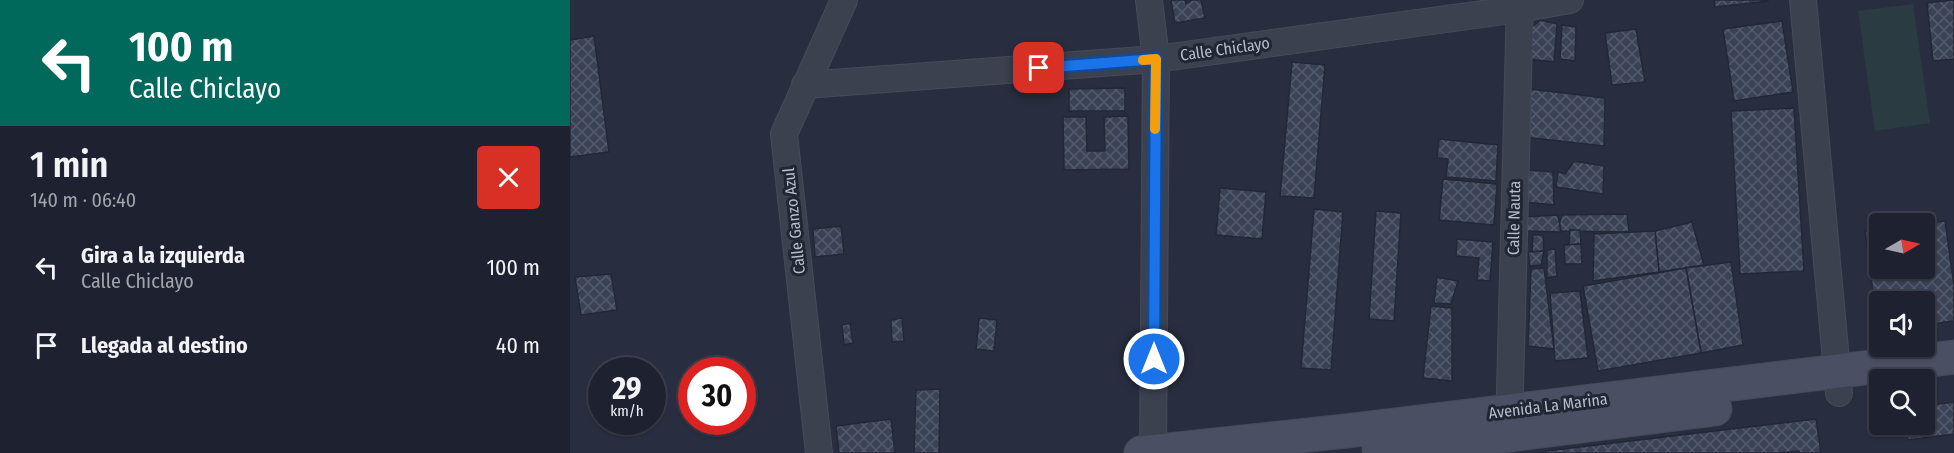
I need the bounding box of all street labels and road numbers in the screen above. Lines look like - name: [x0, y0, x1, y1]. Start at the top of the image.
- street label: Calle Chiclayo: [1179, 33, 1271, 65]
- street label: Calle Ganzo Azul: [779, 167, 809, 275]
- street label: Calle Nauta: [1504, 180, 1524, 255]
- street label: Avenida La Marina: [1487, 389, 1609, 423]

